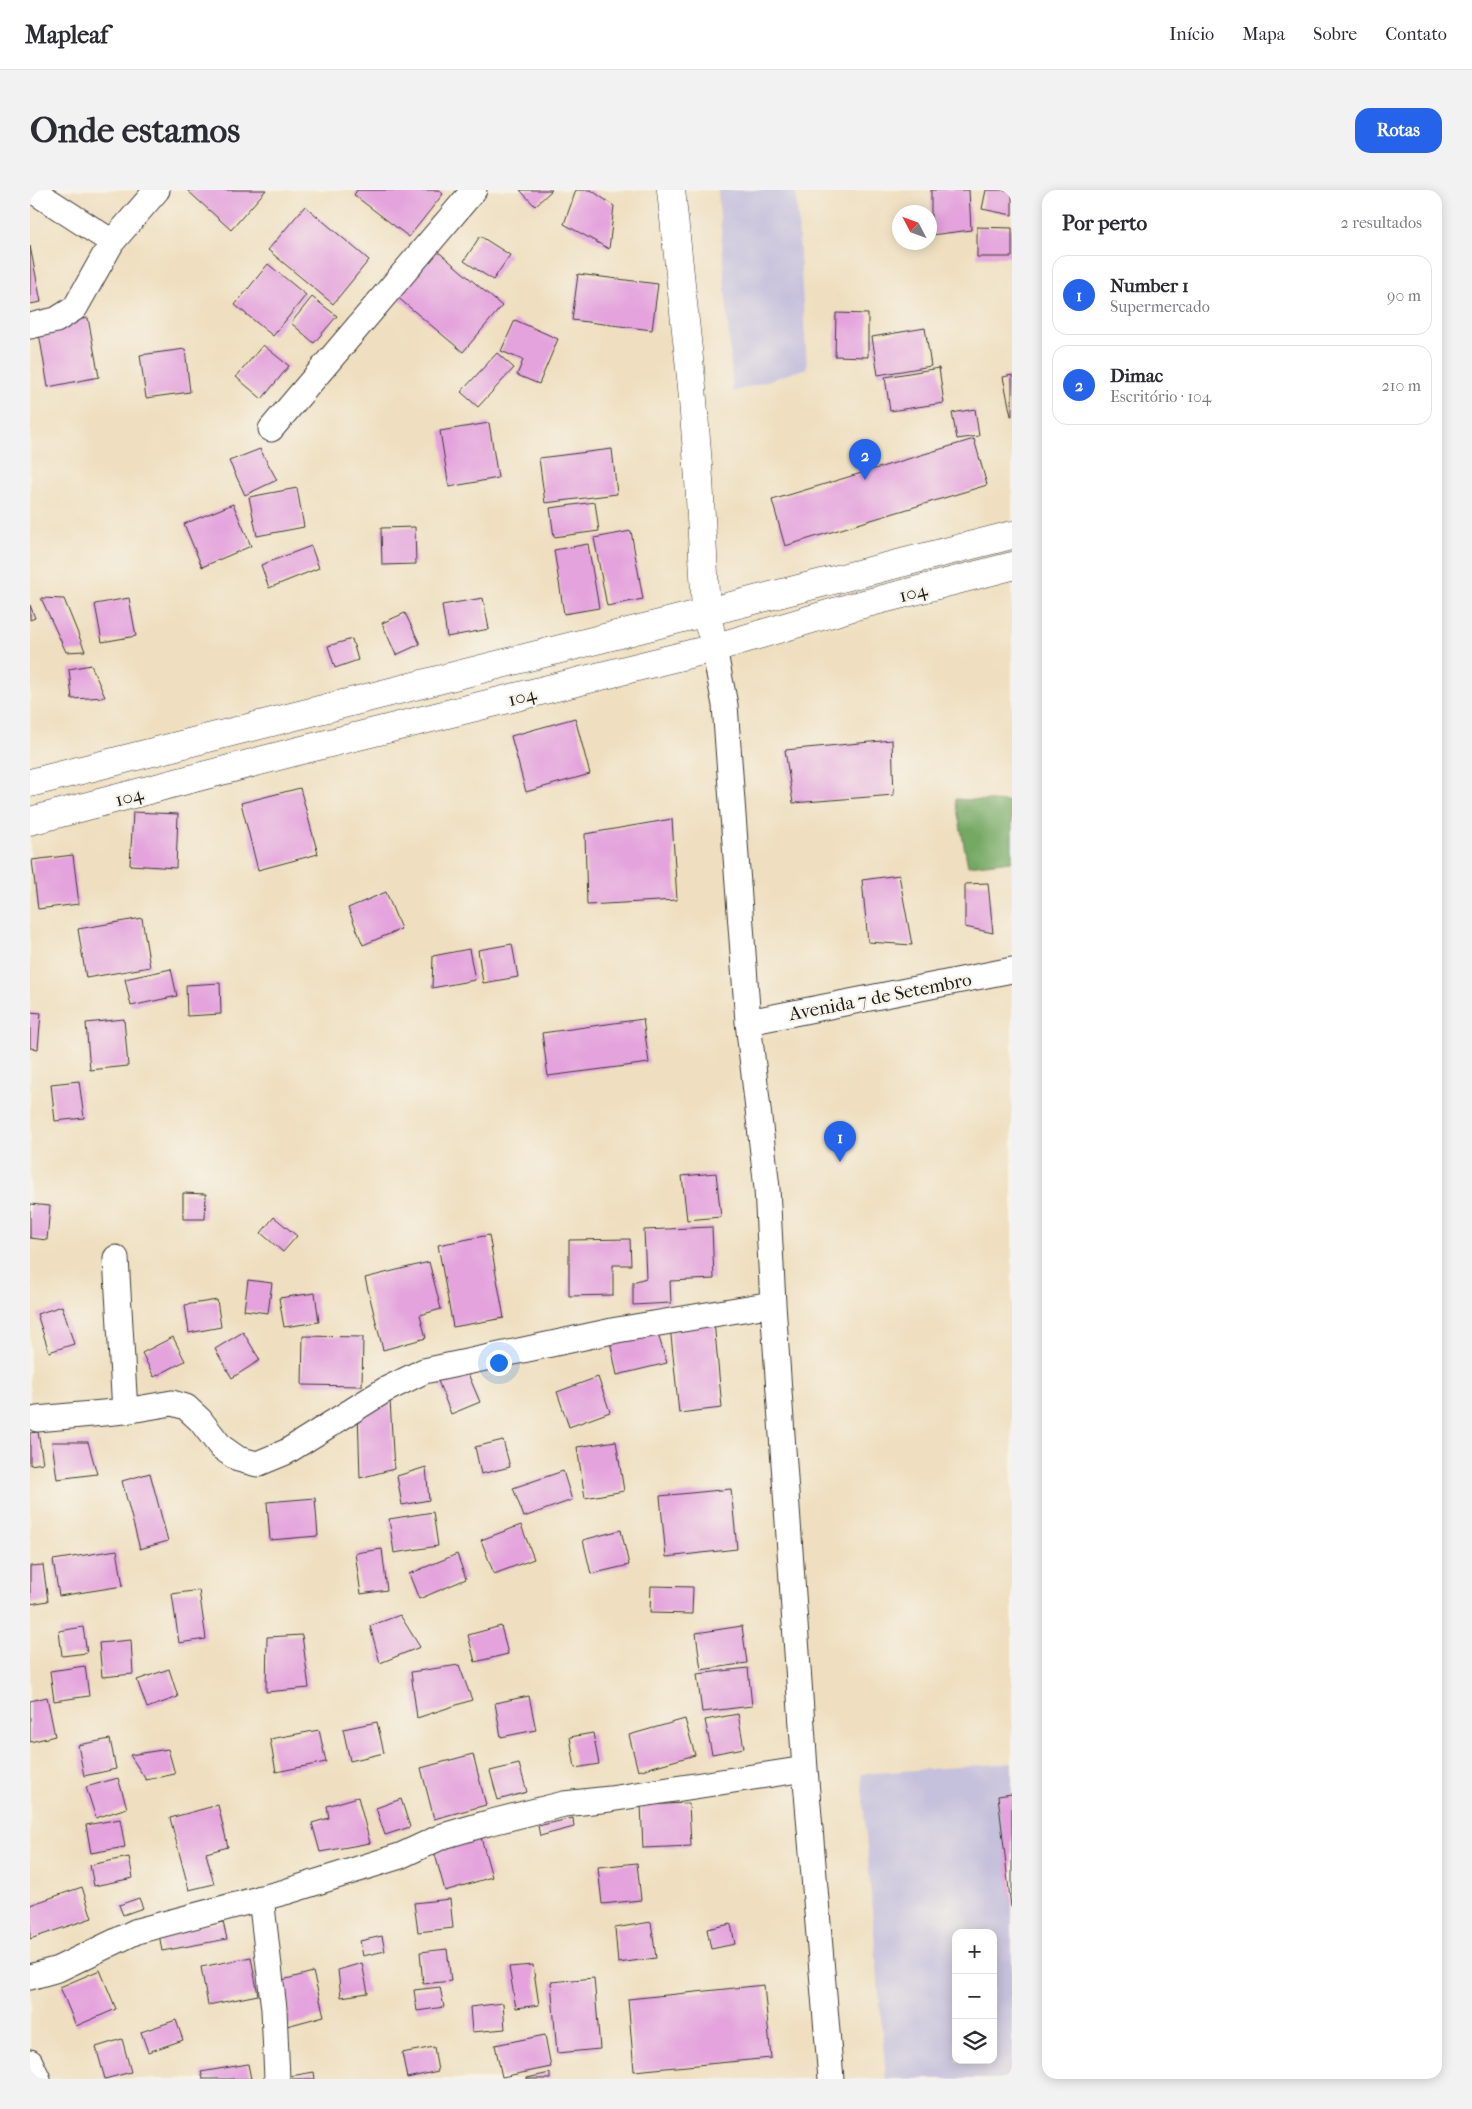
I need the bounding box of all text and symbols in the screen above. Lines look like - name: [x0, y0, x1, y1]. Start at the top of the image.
- text: Mapleaf: [25, 21, 108, 49]
- text: Início: [1169, 24, 1214, 45]
- text: Mapa: [1242, 24, 1285, 45]
- text: Sobre: [1313, 24, 1357, 45]
- text: Contato: [1385, 24, 1447, 45]
- button: Rotas: [1355, 108, 1442, 153]
- text: Onde estamos: [30, 110, 240, 151]
- north arrow: [892, 205, 937, 250]
- text: Por perto: [1062, 211, 1147, 235]
- text: 2 resultados: [1341, 213, 1422, 232]
- text: Number 1: [1110, 275, 1189, 297]
- text: 1: [1076, 286, 1082, 305]
- text: 90 m: [1387, 286, 1421, 305]
- text: Supermercado: [1110, 297, 1210, 316]
- text: Dimac: [1110, 365, 1163, 387]
- text: 2: [1075, 376, 1083, 395]
- text: 210 m: [1382, 376, 1421, 395]
- text: Escritório · 104: [1110, 387, 1211, 406]
- pin: 2: [849, 439, 881, 480]
- street label: 104: [897, 579, 930, 607]
- street label: 104: [506, 683, 539, 711]
- street label: 104: [113, 782, 146, 811]
- street label: Avenida 7 de Setembro: [786, 968, 974, 1026]
- pin: 1: [824, 1121, 856, 1162]
- your location: [486, 1350, 512, 1376]
- map controls: [952, 1929, 997, 2064]
- button: +: [952, 1929, 997, 1974]
- button: −: [952, 1974, 997, 2019]
- button: layers: [952, 2019, 997, 2064]

